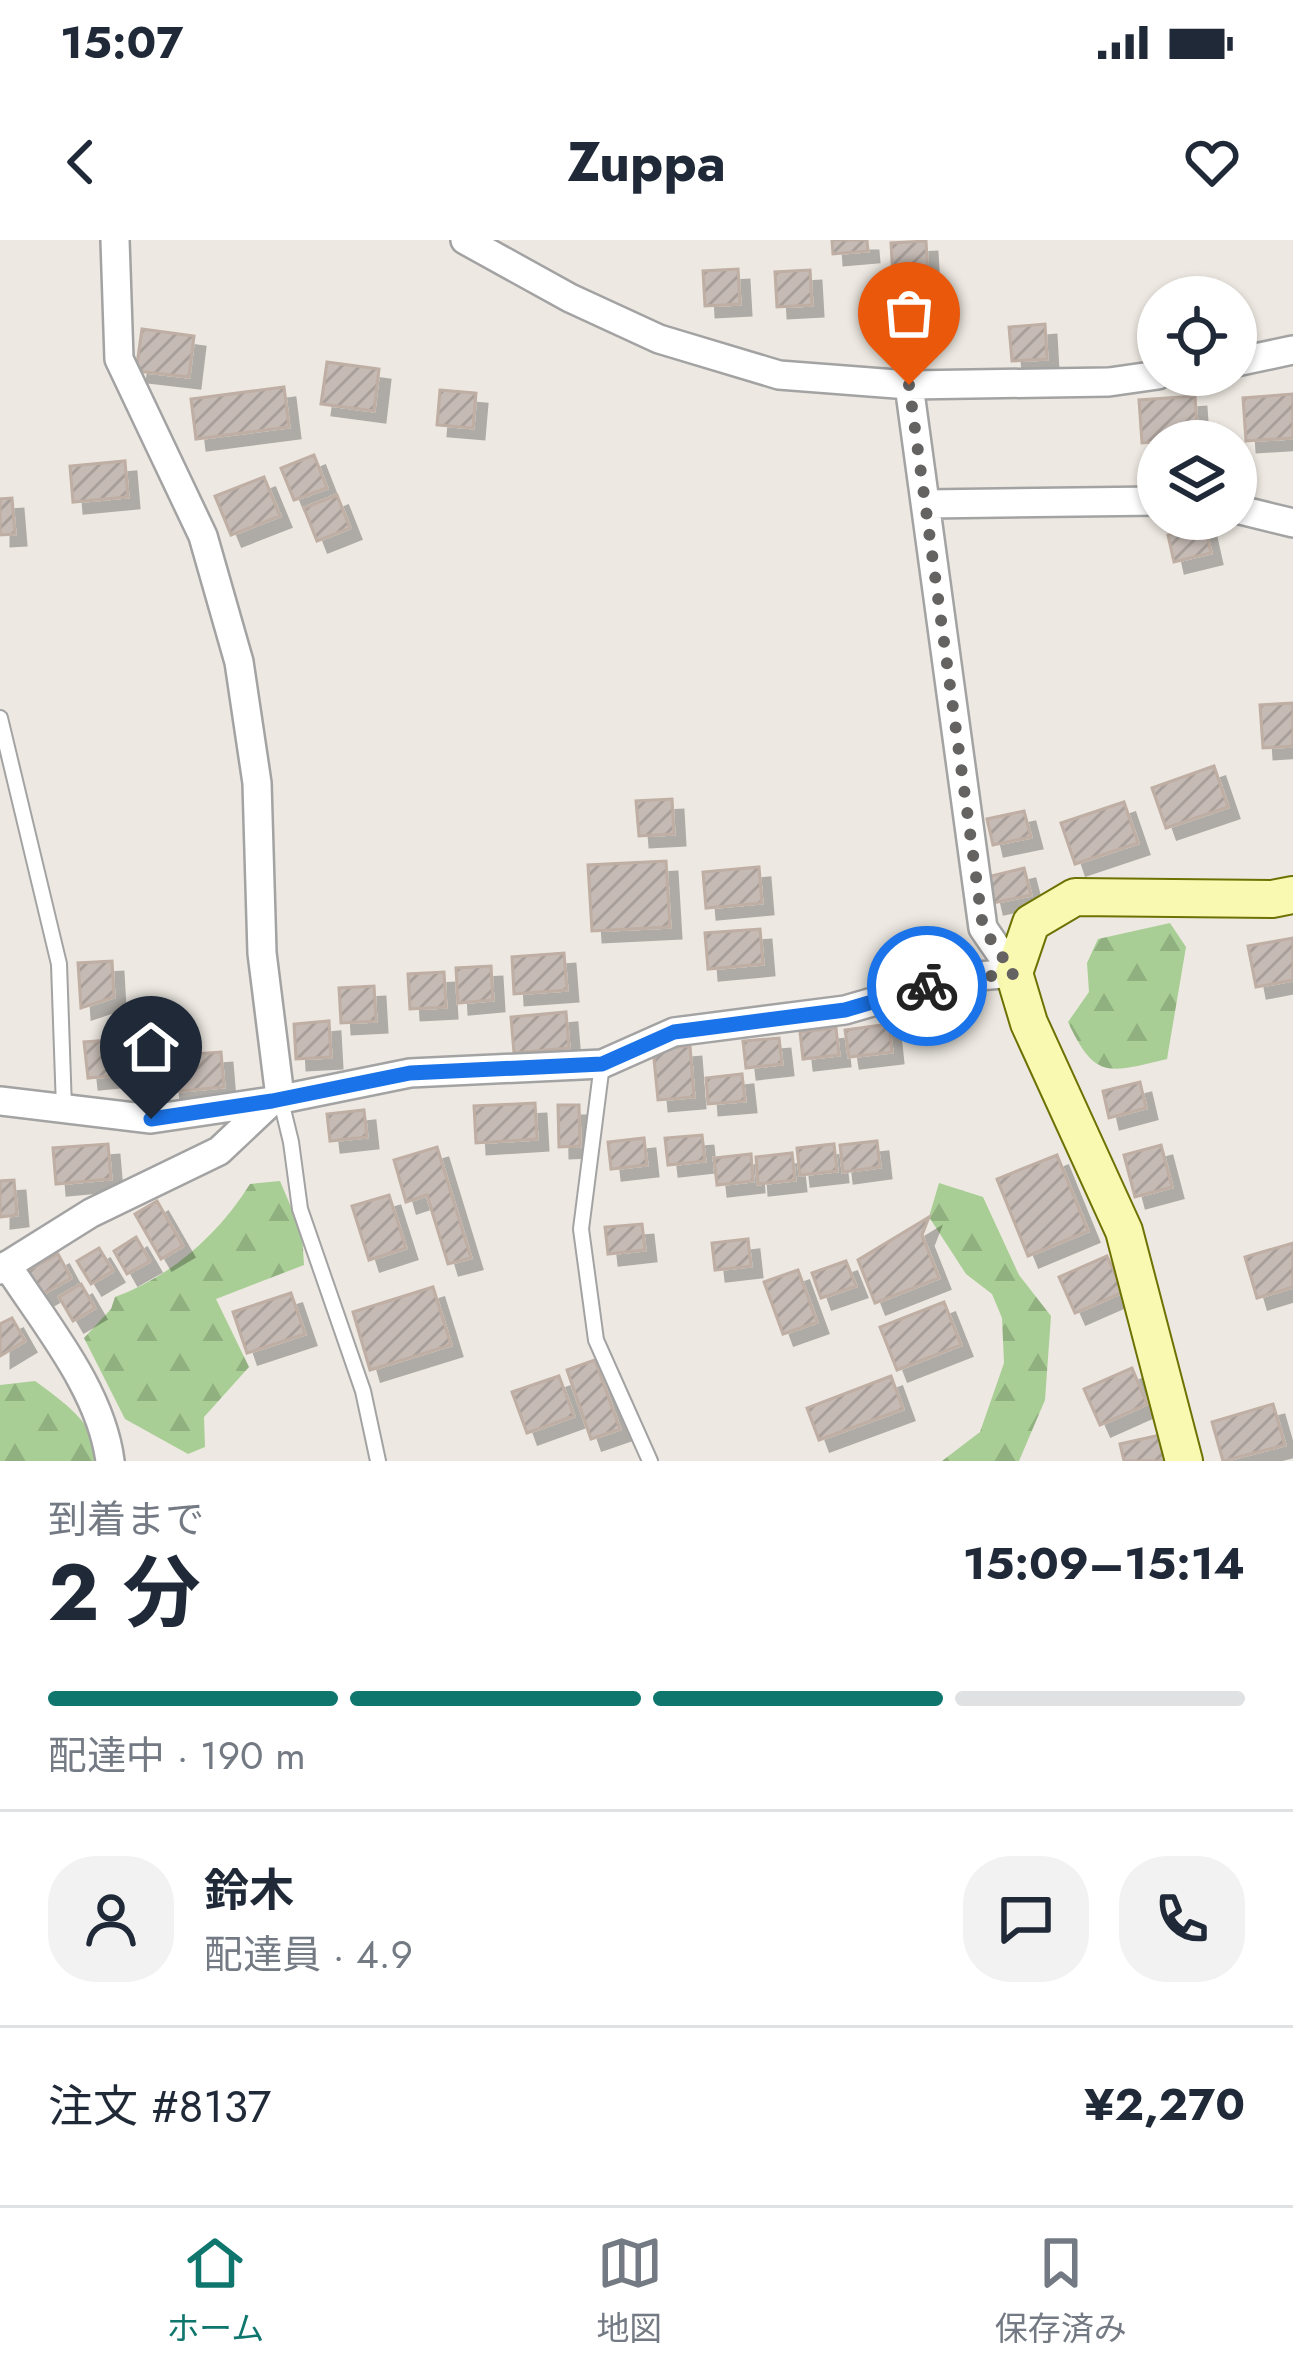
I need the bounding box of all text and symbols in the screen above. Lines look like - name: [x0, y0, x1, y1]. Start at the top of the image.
- text: 15:07: [60, 10, 183, 75]
- text: Zuppa: [567, 123, 726, 201]
- icon: back: [48, 129, 114, 195]
- icon: heart: [1179, 129, 1245, 195]
- pin: [858, 262, 960, 385]
- map controls: [1137, 276, 1257, 540]
- button: locate: [1137, 276, 1257, 396]
- icon: bag: [876, 280, 942, 346]
- button: layers: [1137, 420, 1257, 540]
- courier: [867, 926, 987, 1046]
- icon: bike: [894, 953, 960, 1019]
- pin: [100, 996, 202, 1119]
- icon: home: [118, 1014, 184, 1080]
- text: 到着まで: [48, 1491, 204, 1548]
- text: 15:09–15:14: [963, 1531, 1245, 1596]
- text: 2 分: [48, 1537, 201, 1649]
- text: 配達中 · 190 m: [48, 1727, 306, 1784]
- button: person: [48, 1856, 174, 1982]
- button: chat: [963, 1856, 1089, 1982]
- button: phone: [1119, 1856, 1245, 1982]
- text: 鈴木: [204, 1858, 294, 1923]
- text: 配達員 · 4.9: [204, 1926, 413, 1983]
- text: ¥2,270: [1084, 2072, 1245, 2137]
- text: 注文 #8137: [48, 2074, 271, 2139]
- tab: ホーム: [166, 2230, 264, 2352]
- tab: 地図: [597, 2230, 663, 2352]
- tab: 保存済み: [995, 2230, 1127, 2352]

